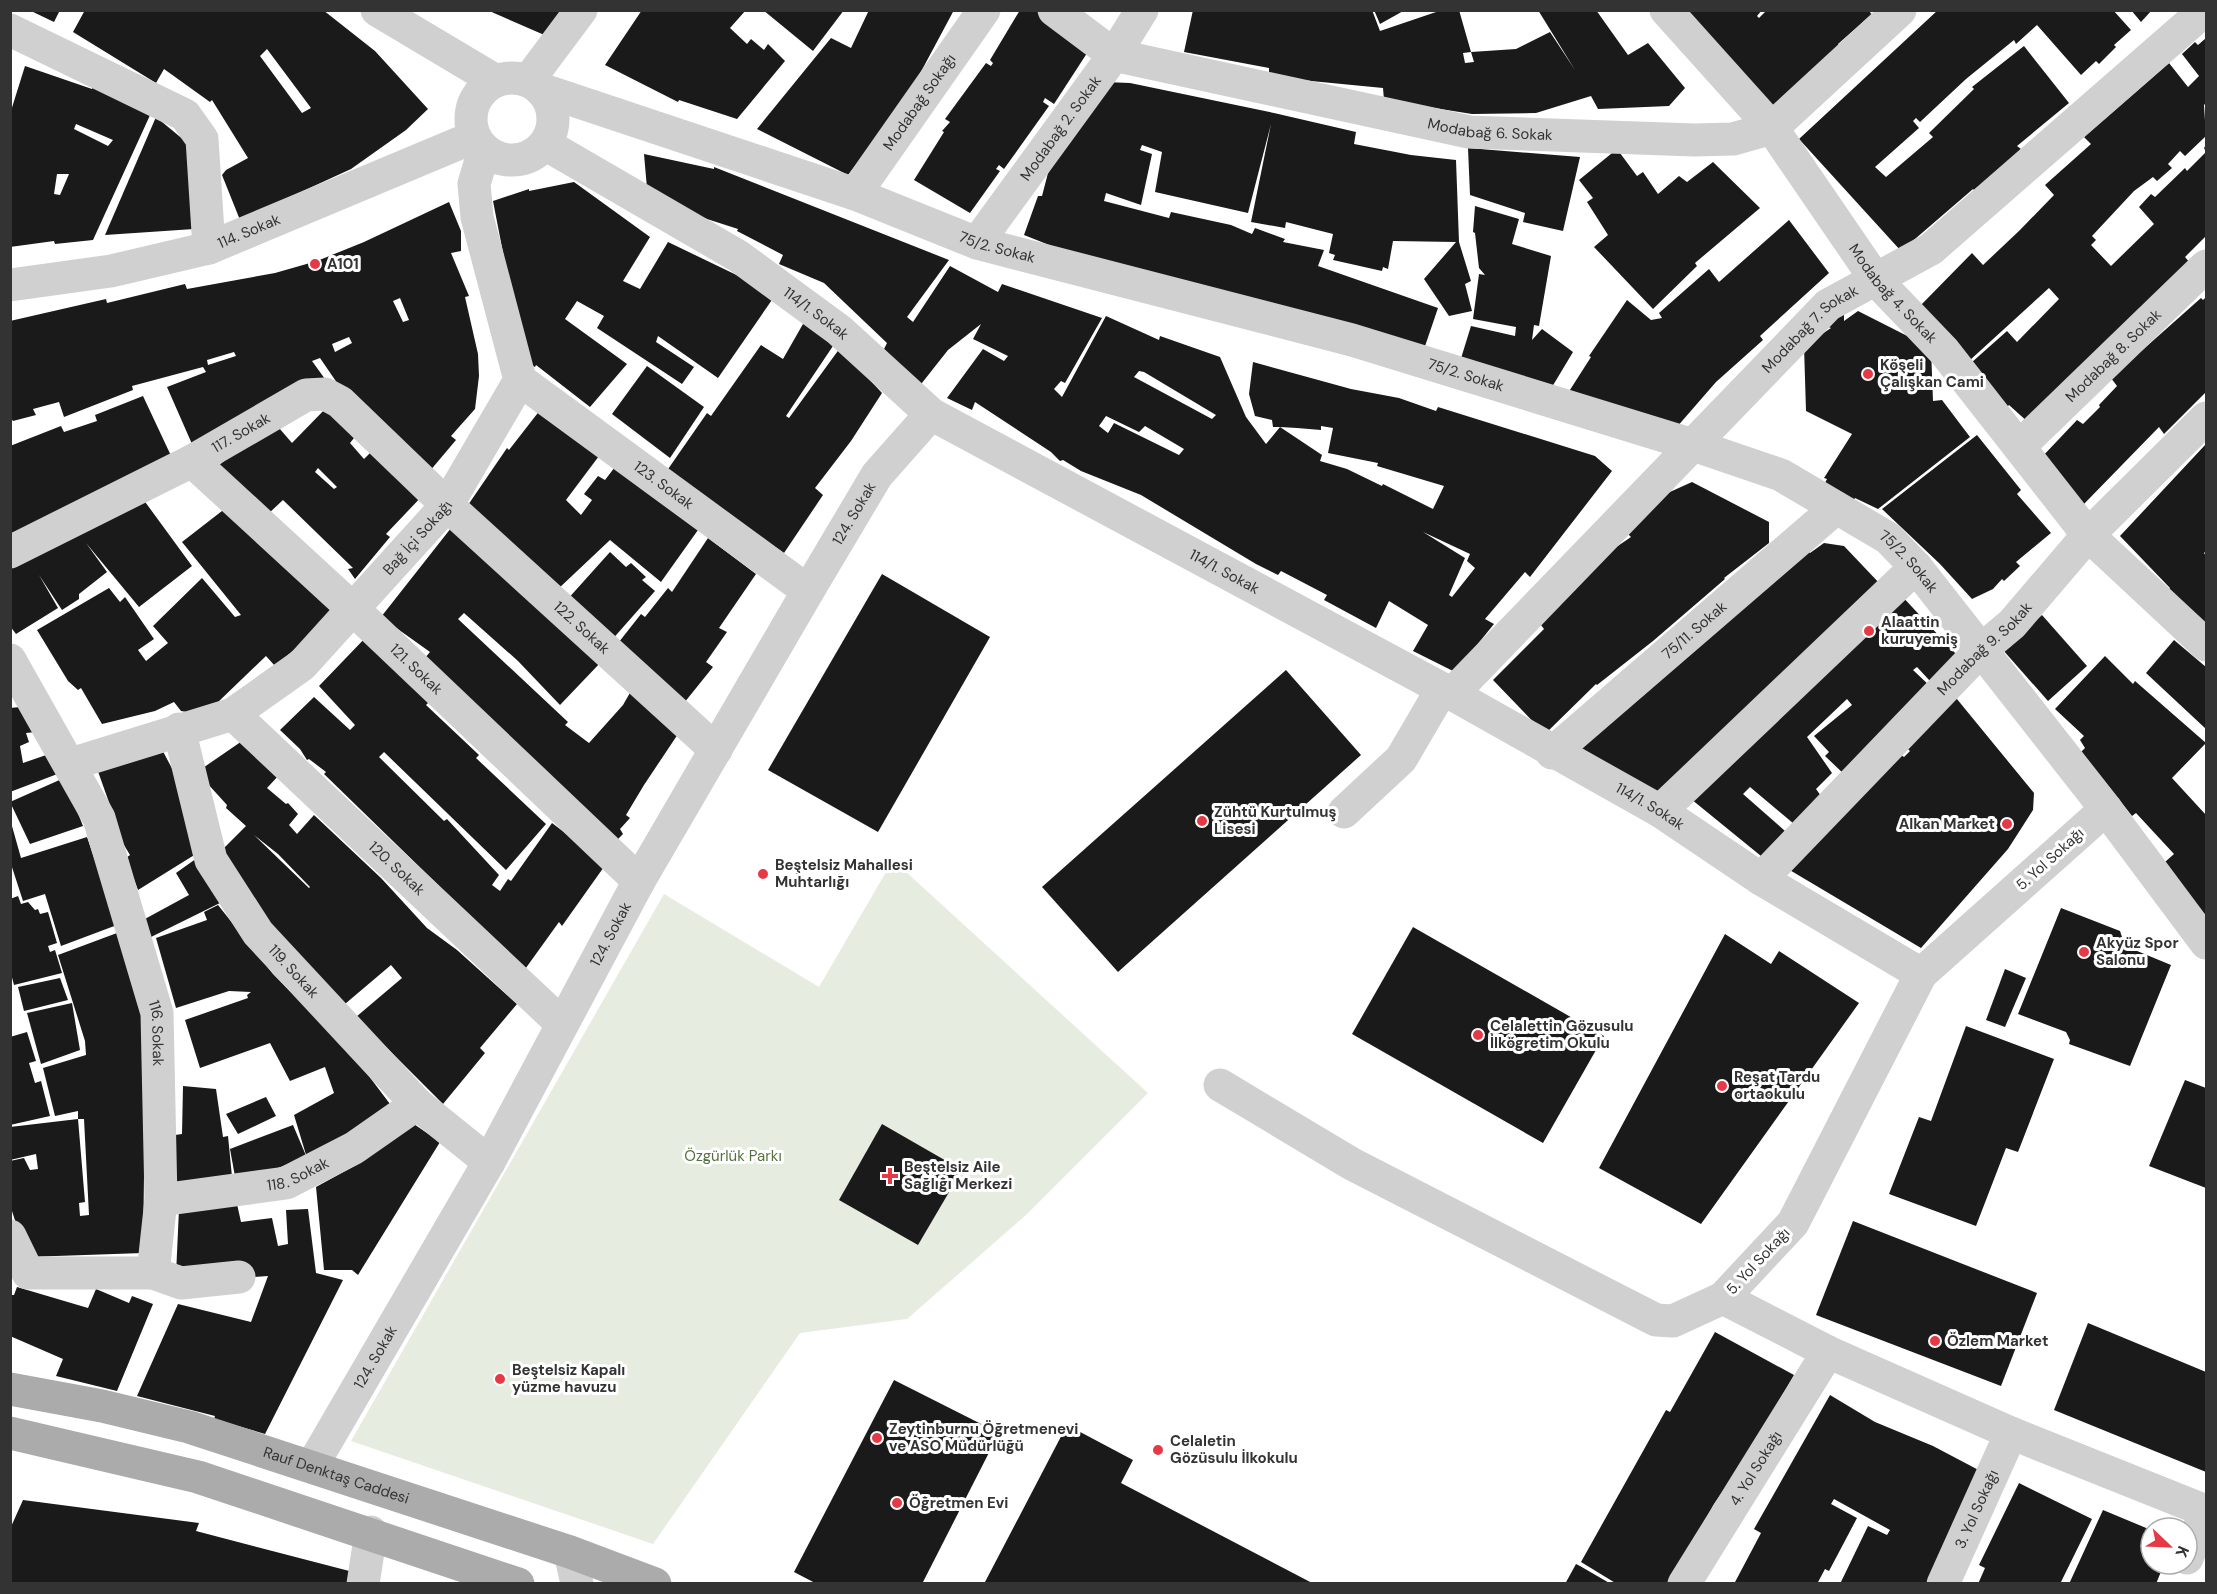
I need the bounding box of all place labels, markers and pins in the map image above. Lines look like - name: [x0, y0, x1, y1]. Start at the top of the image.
- place label: A101: [327, 254, 359, 274]
- marker: A101: [308, 257, 322, 271]
- place label: Köşeli Çalışkan Cami: [1880, 355, 1984, 392]
- marker: Köşeli Çalışkan Cami: [1861, 367, 1875, 381]
- place label: Alaattin kuruyemiş: [1881, 612, 1958, 649]
- marker: Alaattin kuruyemiş: [1862, 624, 1876, 638]
- place label: Zühtü Kurtulmuş Lisesi: [1214, 802, 1337, 839]
- marker: Zühtü Kurtulmuş Lisesi: [1195, 814, 1209, 828]
- place label: Alkan Market: [1899, 814, 1995, 834]
- marker: Alkan Market: [2000, 817, 2014, 831]
- place label: Beştelsiz Mahallesi Muhtarlığı: [775, 855, 913, 892]
- marker: Beştelsiz Mahallesi Muhtarlığı: [756, 867, 770, 881]
- place label: Akyüz Spor Salonu: [2096, 933, 2179, 970]
- marker: Akyüz Spor Salonu: [2077, 945, 2091, 959]
- place label: Celalettin Gözusulu İlkögretim Okulu: [1490, 1016, 1634, 1053]
- marker: Celalettin Gözusulu İlkögretim Okulu: [1471, 1028, 1485, 1042]
- place label: Reşat Tardu ortaokulu: [1734, 1067, 1820, 1104]
- marker: Reşat Tardu ortaokulu: [1715, 1079, 1729, 1093]
- place label: Beştelsiz Aile Sağlığı Merkezi: [904, 1157, 1012, 1194]
- marker: Beştelsiz Aile Sağlığı Merkezi: [881, 1167, 899, 1185]
- place label: Özlem Market: [1947, 1331, 2048, 1351]
- marker: Özlem Market: [1928, 1334, 1942, 1348]
- place label: Beştelsiz Kapalı yüzme havuzu: [512, 1360, 625, 1397]
- marker: Beştelsiz Kapalı yüzme havuzu: [493, 1372, 507, 1386]
- place label: Zeytinburnu Öğretmenevi ve ASO Müdürlüğü: [889, 1419, 1078, 1456]
- marker: Zeytinburnu Öğretmenevi ve ASO Müdürlüğü: [870, 1431, 884, 1445]
- place label: Celaletin Gözüsulu İlkokulu: [1170, 1431, 1298, 1468]
- marker: Celaletin Gözüsulu İlkokulu: [1151, 1443, 1165, 1457]
- place label: Öğretmen Evi: [909, 1493, 1008, 1513]
- marker: Öğretmen Evi: [890, 1496, 904, 1510]

